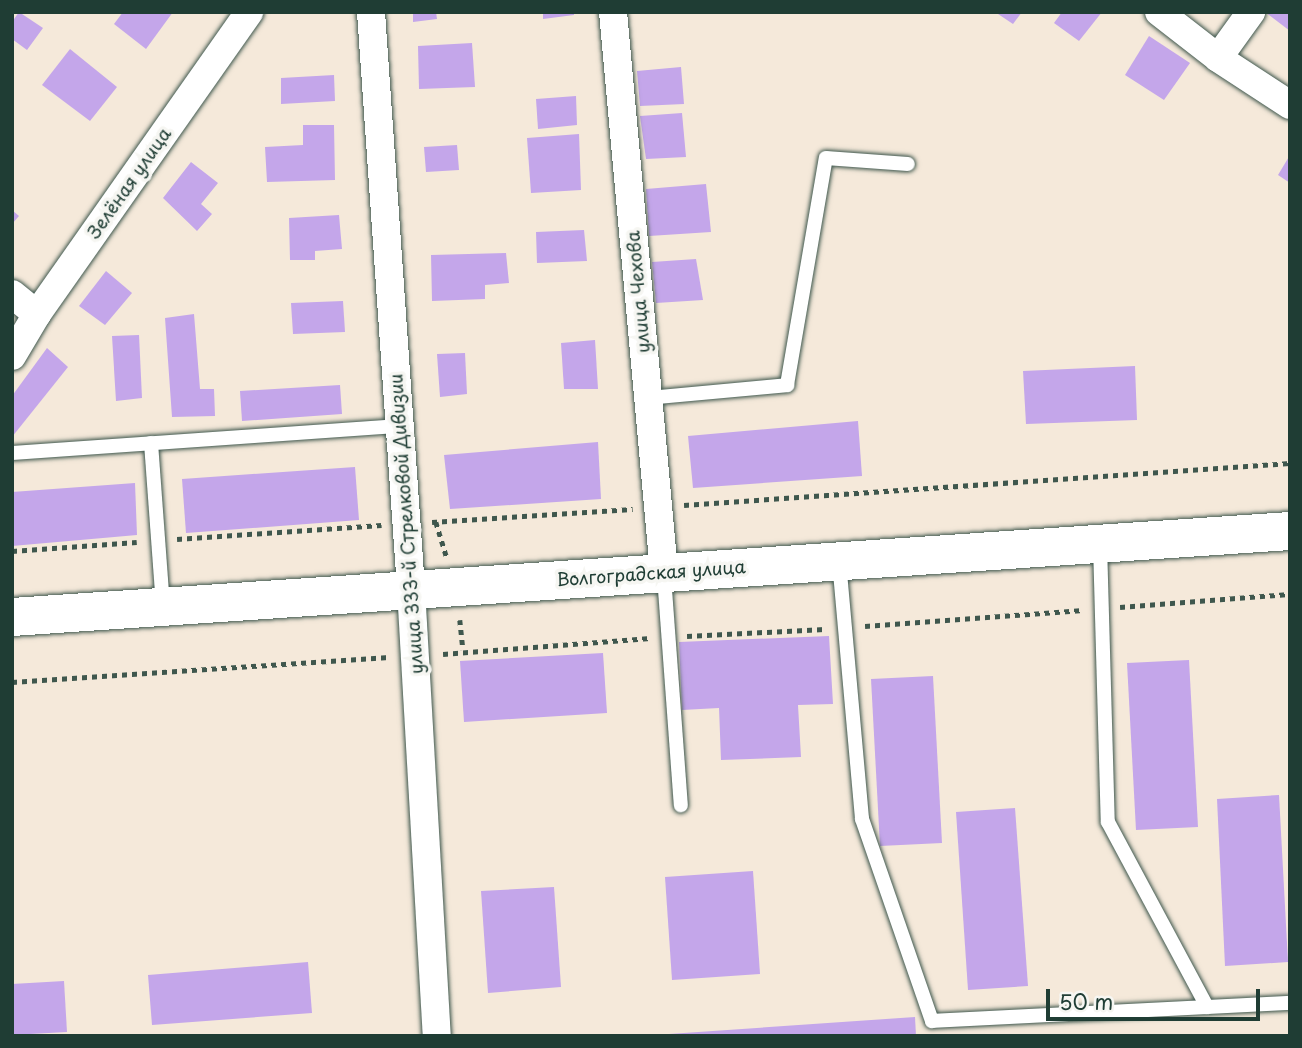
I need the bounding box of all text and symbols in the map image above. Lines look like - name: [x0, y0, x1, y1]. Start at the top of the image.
- street label: Зелёная улица: [82, 123, 176, 243]
- street label: улица Чехова: [622, 230, 654, 354]
- street label: улица 333-й Стрелковой Дивизии: [385, 372, 427, 676]
- street label: Волгоградская улица: [555, 556, 747, 590]
- scale bar: [1050, 974, 1264, 1018]
- text: 50 m: [1059, 985, 1113, 1017]

